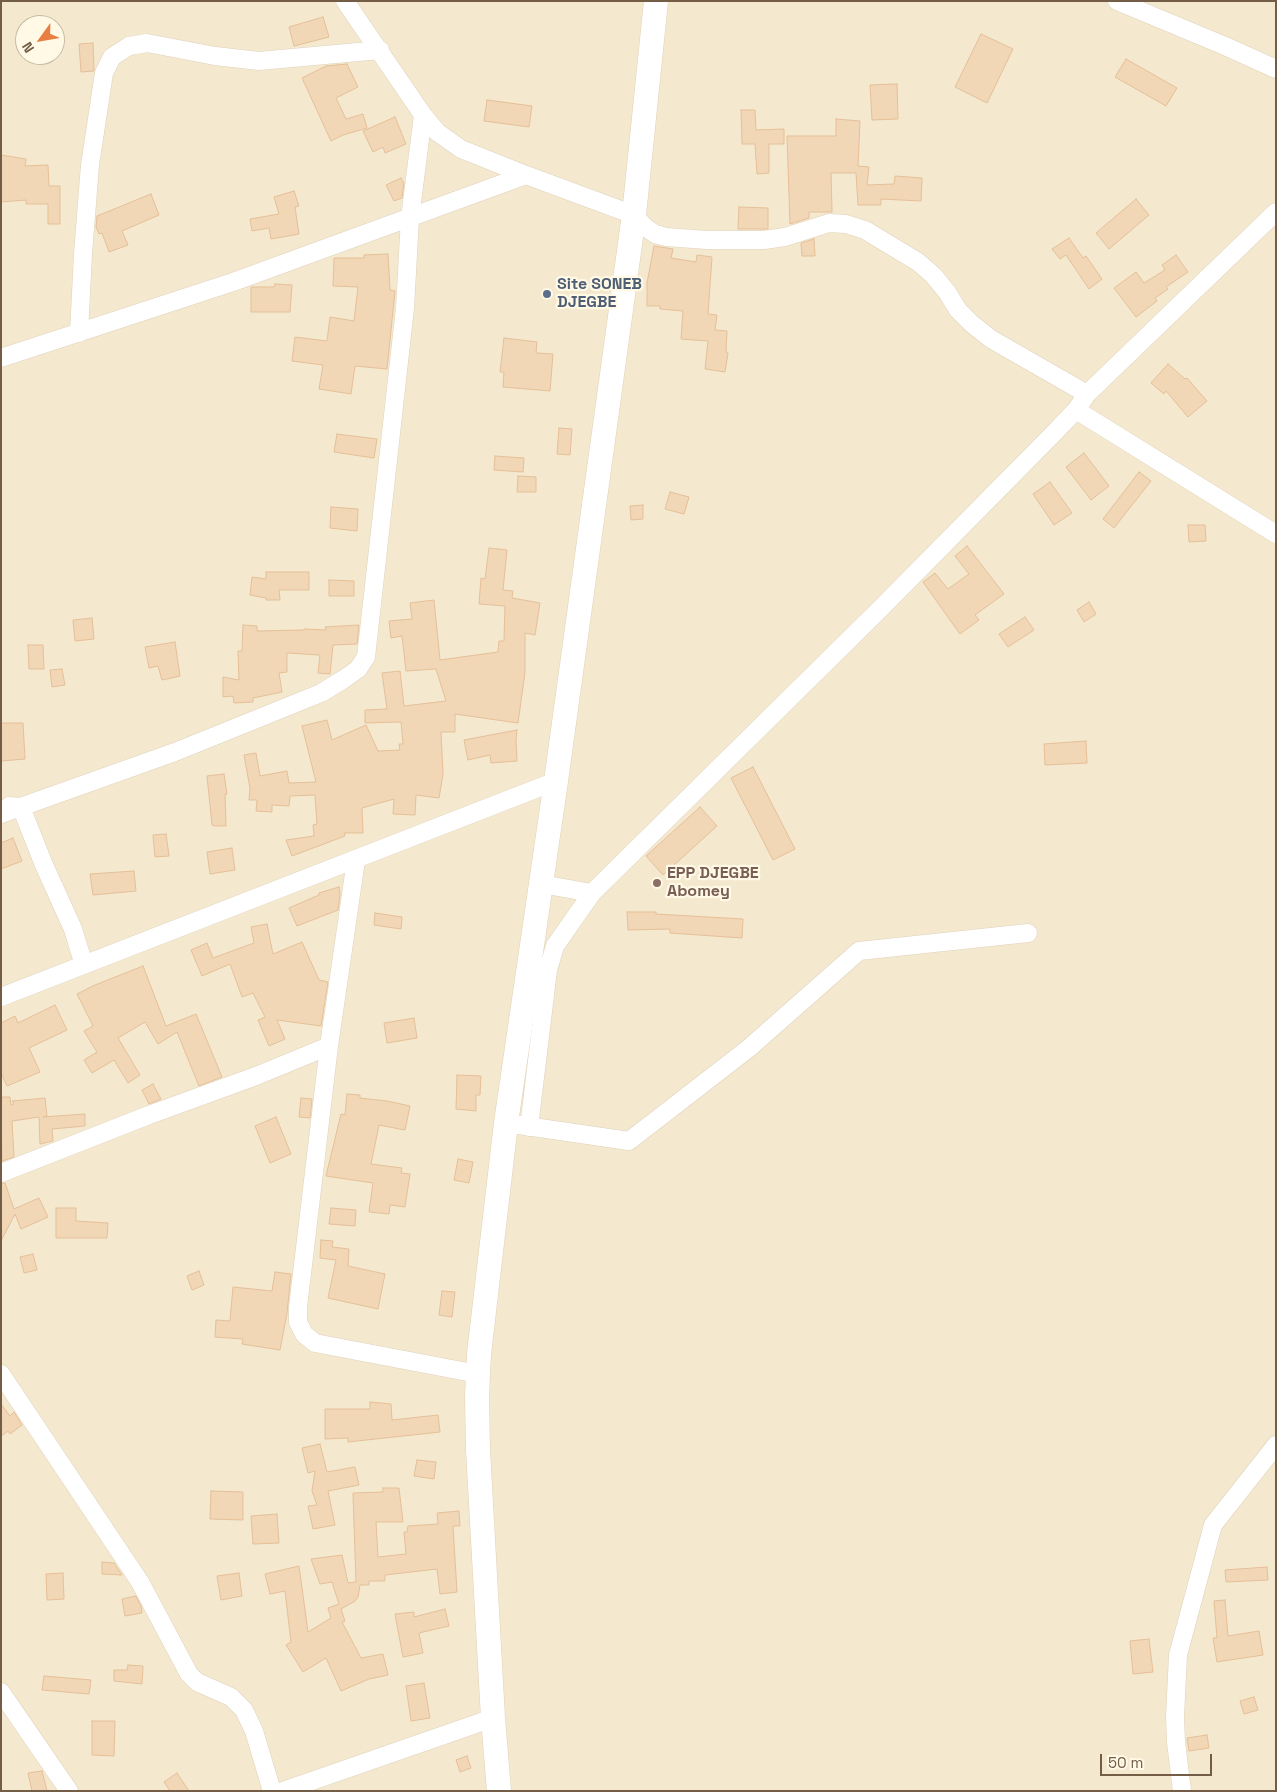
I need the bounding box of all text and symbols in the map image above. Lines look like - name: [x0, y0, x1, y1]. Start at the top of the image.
- north arrow: [15, 15, 65, 65]
- text: N: [18, 39, 38, 56]
- place label: Site SONEB DJEGBE: [557, 275, 642, 313]
- marker: Site SONEB DJEGBE: [541, 288, 553, 300]
- place label: EPP DJEGBE Abomey: [667, 864, 759, 902]
- marker: EPP DJEGBE Abomey: [651, 877, 663, 889]
- scale bar: [1102, 1744, 1214, 1776]
- text: 50 m: [1108, 1753, 1143, 1772]

